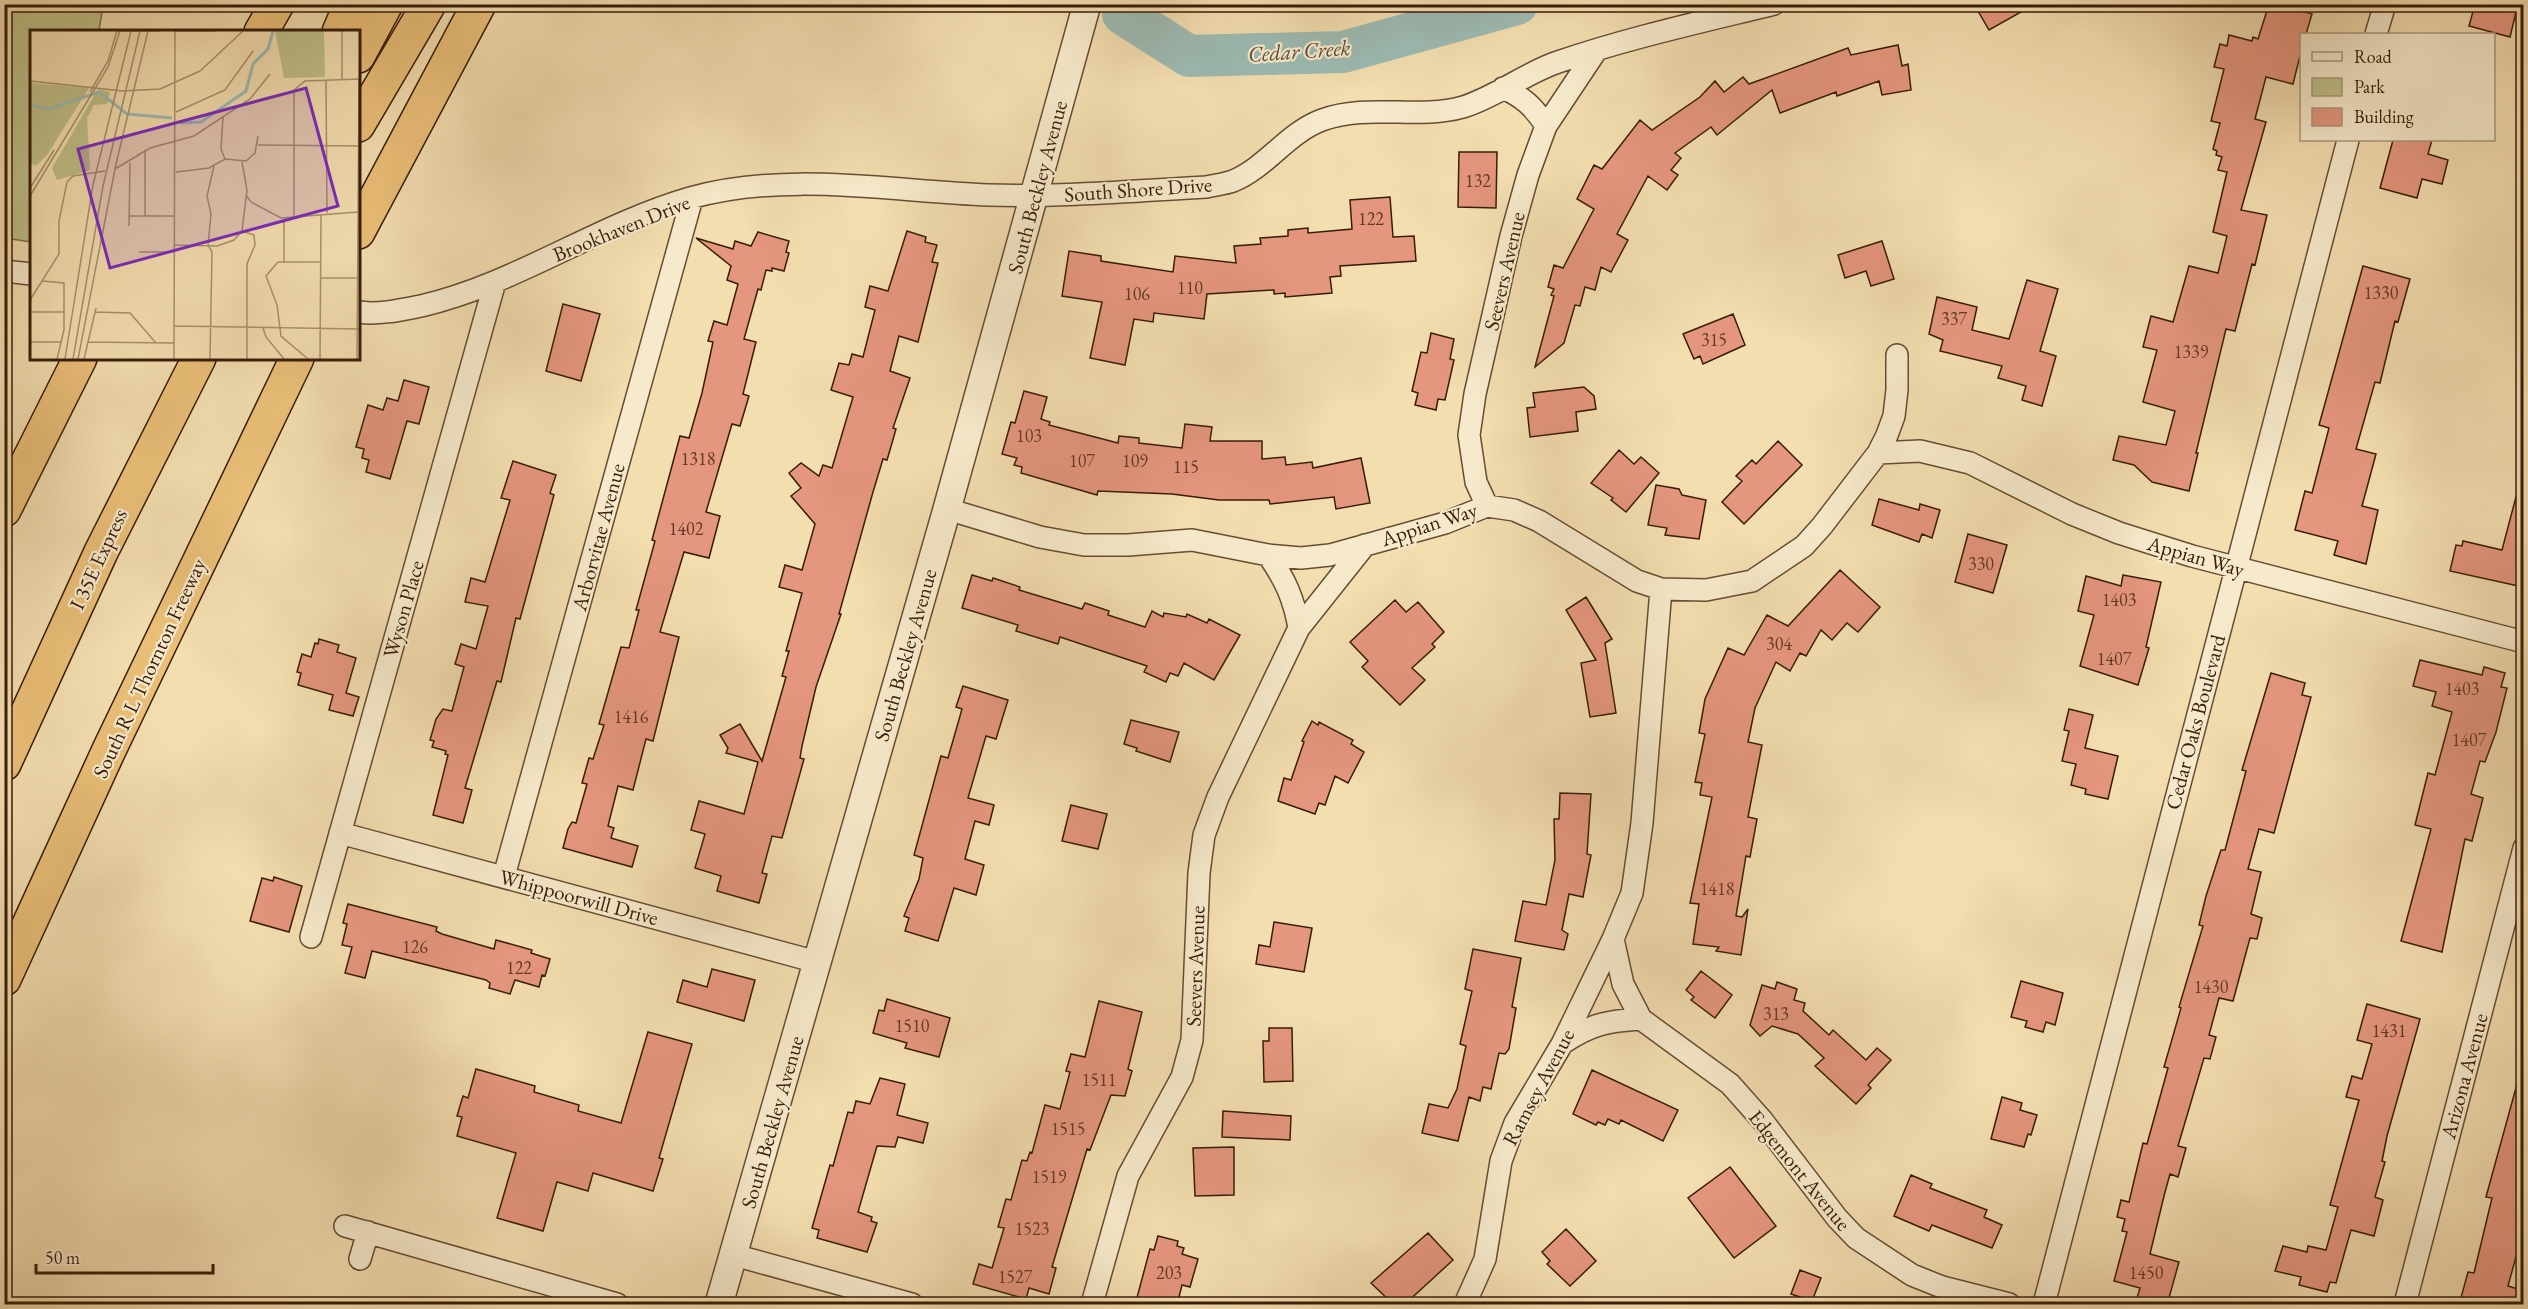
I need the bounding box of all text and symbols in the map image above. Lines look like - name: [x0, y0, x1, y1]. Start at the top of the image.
- inset map: [30, 30, 360, 360]
- water label: Cedar Creek: [1247, 33, 1351, 69]
- legend: [2300, 33, 2495, 141]
- text: Road: [2354, 45, 2393, 68]
- text: Park: [2354, 75, 2385, 98]
- street label: South Beckley Avenue: [1001, 97, 1073, 277]
- text: Building: [2354, 105, 2414, 128]
- house number: 132: [1465, 169, 1491, 192]
- street label: South Shore Drive: [1063, 170, 1213, 208]
- street label: Brookhaven Drive: [549, 188, 693, 268]
- house number: 122: [1358, 207, 1384, 230]
- street label: Seevers Avenue: [1477, 209, 1531, 333]
- house number: 110: [1177, 276, 1203, 299]
- house number: 1330: [2364, 281, 2399, 304]
- house number: 106: [1124, 282, 1150, 305]
- house number: 337: [1941, 307, 1967, 330]
- house number: 315: [1701, 328, 1727, 351]
- house number: 1339: [2174, 340, 2209, 363]
- house number: 103: [1016, 424, 1042, 447]
- house number: 1318: [681, 447, 715, 470]
- house number: 107: [1069, 449, 1095, 472]
- house number: 109: [1122, 449, 1148, 472]
- house number: 115: [1173, 455, 1199, 478]
- street label: Arborvitae Avenue: [565, 460, 631, 615]
- street label: Appian Way: [1376, 496, 1481, 553]
- street label: I 35E Express: [63, 504, 133, 614]
- house number: 1402: [669, 517, 704, 540]
- street label: Appian Way: [2143, 529, 2248, 583]
- house number: 330: [1968, 552, 1994, 575]
- street label: South R L Thornton Freeway: [86, 553, 212, 782]
- street label: Wyson Place: [376, 557, 430, 661]
- street label: South Beckley Avenue: [867, 566, 943, 744]
- house number: 1403: [2102, 588, 2136, 611]
- street label: Cedar Oaks Boulevard: [2159, 631, 2231, 813]
- house number: 304: [1766, 632, 1792, 655]
- house number: 1407: [2097, 647, 2132, 670]
- house number: 1403: [2445, 677, 2479, 700]
- house number: 1416: [614, 705, 649, 728]
- house number: 1407: [2452, 728, 2487, 751]
- street label: Whippoorwill Drive: [497, 863, 661, 931]
- house number: 1418: [1700, 877, 1734, 900]
- street label: Seevers Avenue: [1179, 905, 1211, 1027]
- house number: 126: [402, 935, 428, 958]
- house number: 122: [506, 956, 532, 979]
- house number: 1430: [2194, 975, 2229, 998]
- house number: 313: [1763, 1002, 1789, 1025]
- street label: Arizona Avenue: [2434, 1010, 2494, 1143]
- house number: 1510: [895, 1014, 930, 1037]
- house number: 1431: [2372, 1019, 2406, 1042]
- street label: Ramsey Avenue: [1496, 1024, 1580, 1150]
- street label: South Beckley Avenue: [734, 1033, 810, 1211]
- house number: 1511: [1082, 1068, 1116, 1091]
- street label: Edgemont Avenue: [1743, 1104, 1857, 1236]
- house number: 1515: [1051, 1117, 1085, 1140]
- house number: 1519: [1032, 1165, 1067, 1188]
- house number: 1523: [1015, 1217, 1049, 1240]
- scale bar: [36, 1237, 213, 1275]
- text: 50 m: [45, 1246, 80, 1269]
- house number: 203: [1156, 1261, 1182, 1284]
- house number: 1450: [2129, 1261, 2164, 1284]
- house number: 1527: [998, 1265, 1033, 1288]

